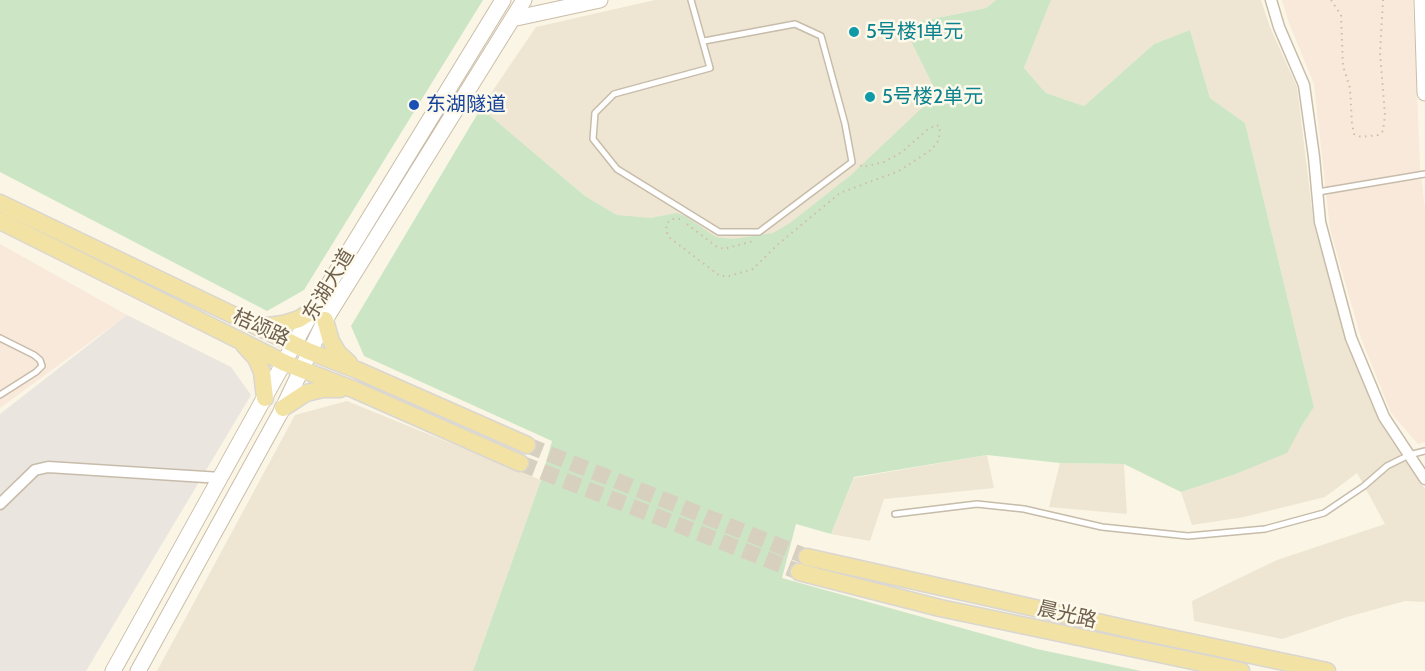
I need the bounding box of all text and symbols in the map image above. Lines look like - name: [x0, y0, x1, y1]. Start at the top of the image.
- place label: 5号楼1单元: [866, 20, 963, 44]
- marker: 5号楼1单元: [847, 25, 861, 39]
- place label: 5号楼2单元: [882, 85, 983, 109]
- marker: 5号楼2单元: [863, 90, 877, 104]
- place label: 东湖隧道: [426, 93, 506, 117]
- marker: 东湖隧道: [407, 98, 421, 112]
- street label: 东湖大道: [298, 245, 360, 325]
- street label: 桔颂路: [229, 304, 293, 352]
- street label: 晨光路: [1035, 597, 1099, 633]

